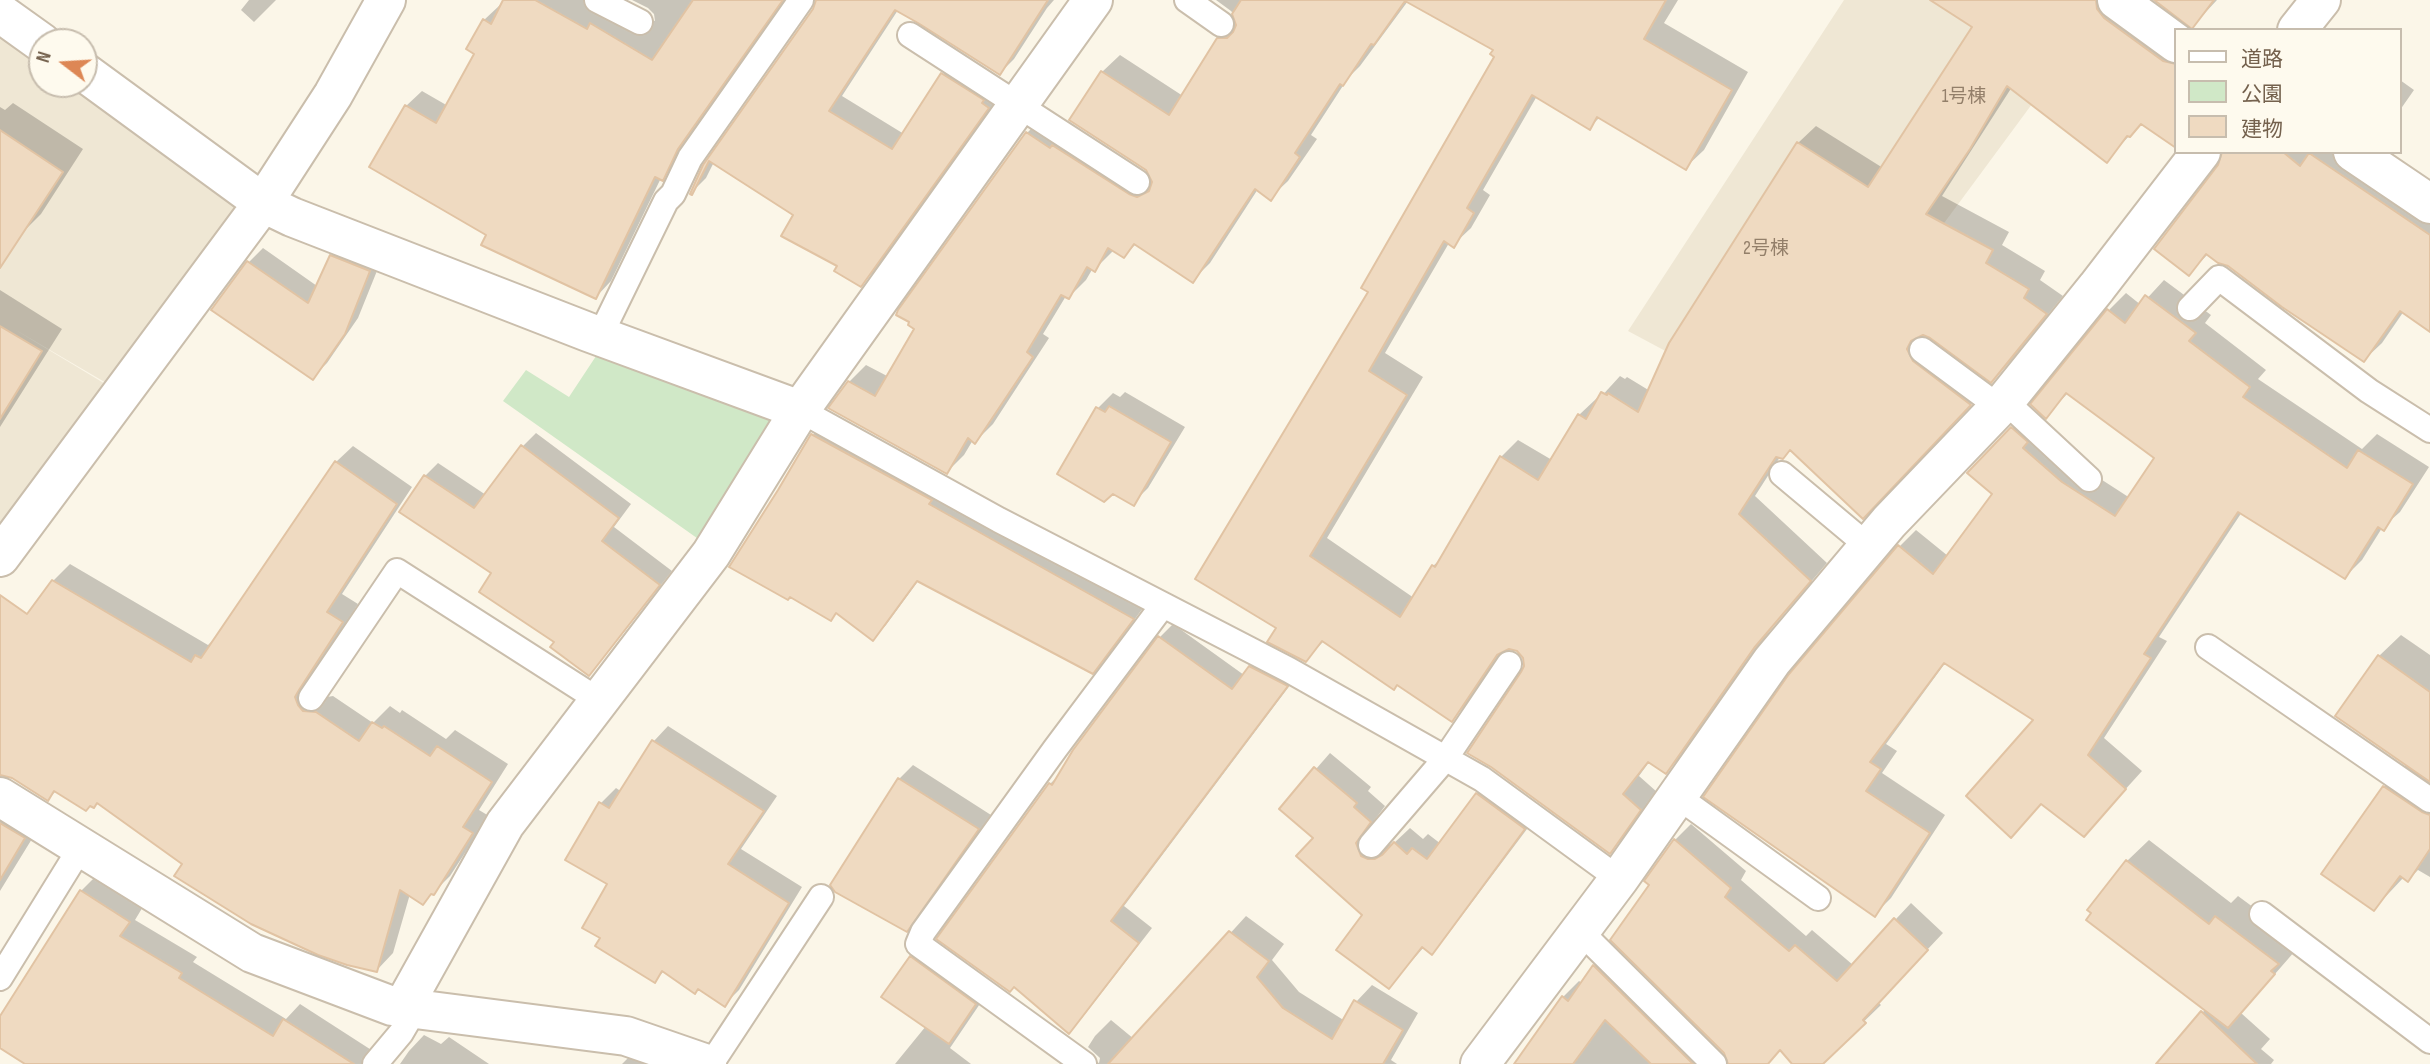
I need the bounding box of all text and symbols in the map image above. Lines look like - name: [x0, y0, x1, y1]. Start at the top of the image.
- north arrow: [28, 28, 98, 98]
- legend: [2174, 28, 2402, 154]
- text: 道路: [2241, 47, 2283, 72]
- text: N: [32, 49, 57, 66]
- text: 公園: [2241, 82, 2283, 107]
- house number: 1号棟: [1942, 86, 1986, 108]
- text: 建物: [2241, 117, 2283, 142]
- house number: 2号棟: [1743, 238, 1789, 260]

